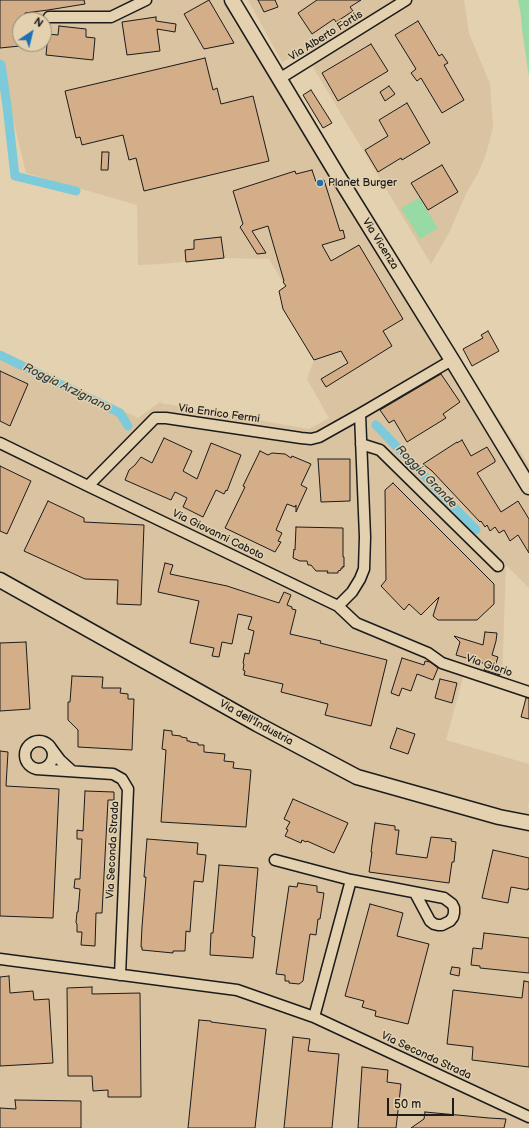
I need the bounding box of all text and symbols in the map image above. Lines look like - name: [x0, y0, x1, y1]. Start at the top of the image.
- street label: Via Alberto Fortis: [287, 8, 365, 64]
- north arrow: [12, 12, 52, 52]
- text: N: [31, 15, 46, 30]
- place label: Planet Burger: [328, 176, 397, 190]
- marker: Planet Burger: [315, 178, 325, 188]
- street label: Via Vicenza: [359, 216, 401, 272]
- water label: Roggia Arzignano: [21, 361, 113, 415]
- street label: Via Enrico Fermi: [177, 402, 261, 426]
- water label: Roggia Grande: [392, 442, 460, 512]
- street label: Via Giovanni Caboto: [170, 507, 266, 563]
- street label: Via Giorio: [464, 652, 514, 680]
- street label: Via dell'Industria: [217, 697, 295, 749]
- street label: Via Seconda Strada: [104, 801, 122, 899]
- street label: Via Seconda Strada: [379, 1029, 473, 1083]
- scale bar: [389, 1090, 456, 1116]
- text: 50 m: [394, 1097, 421, 1112]

